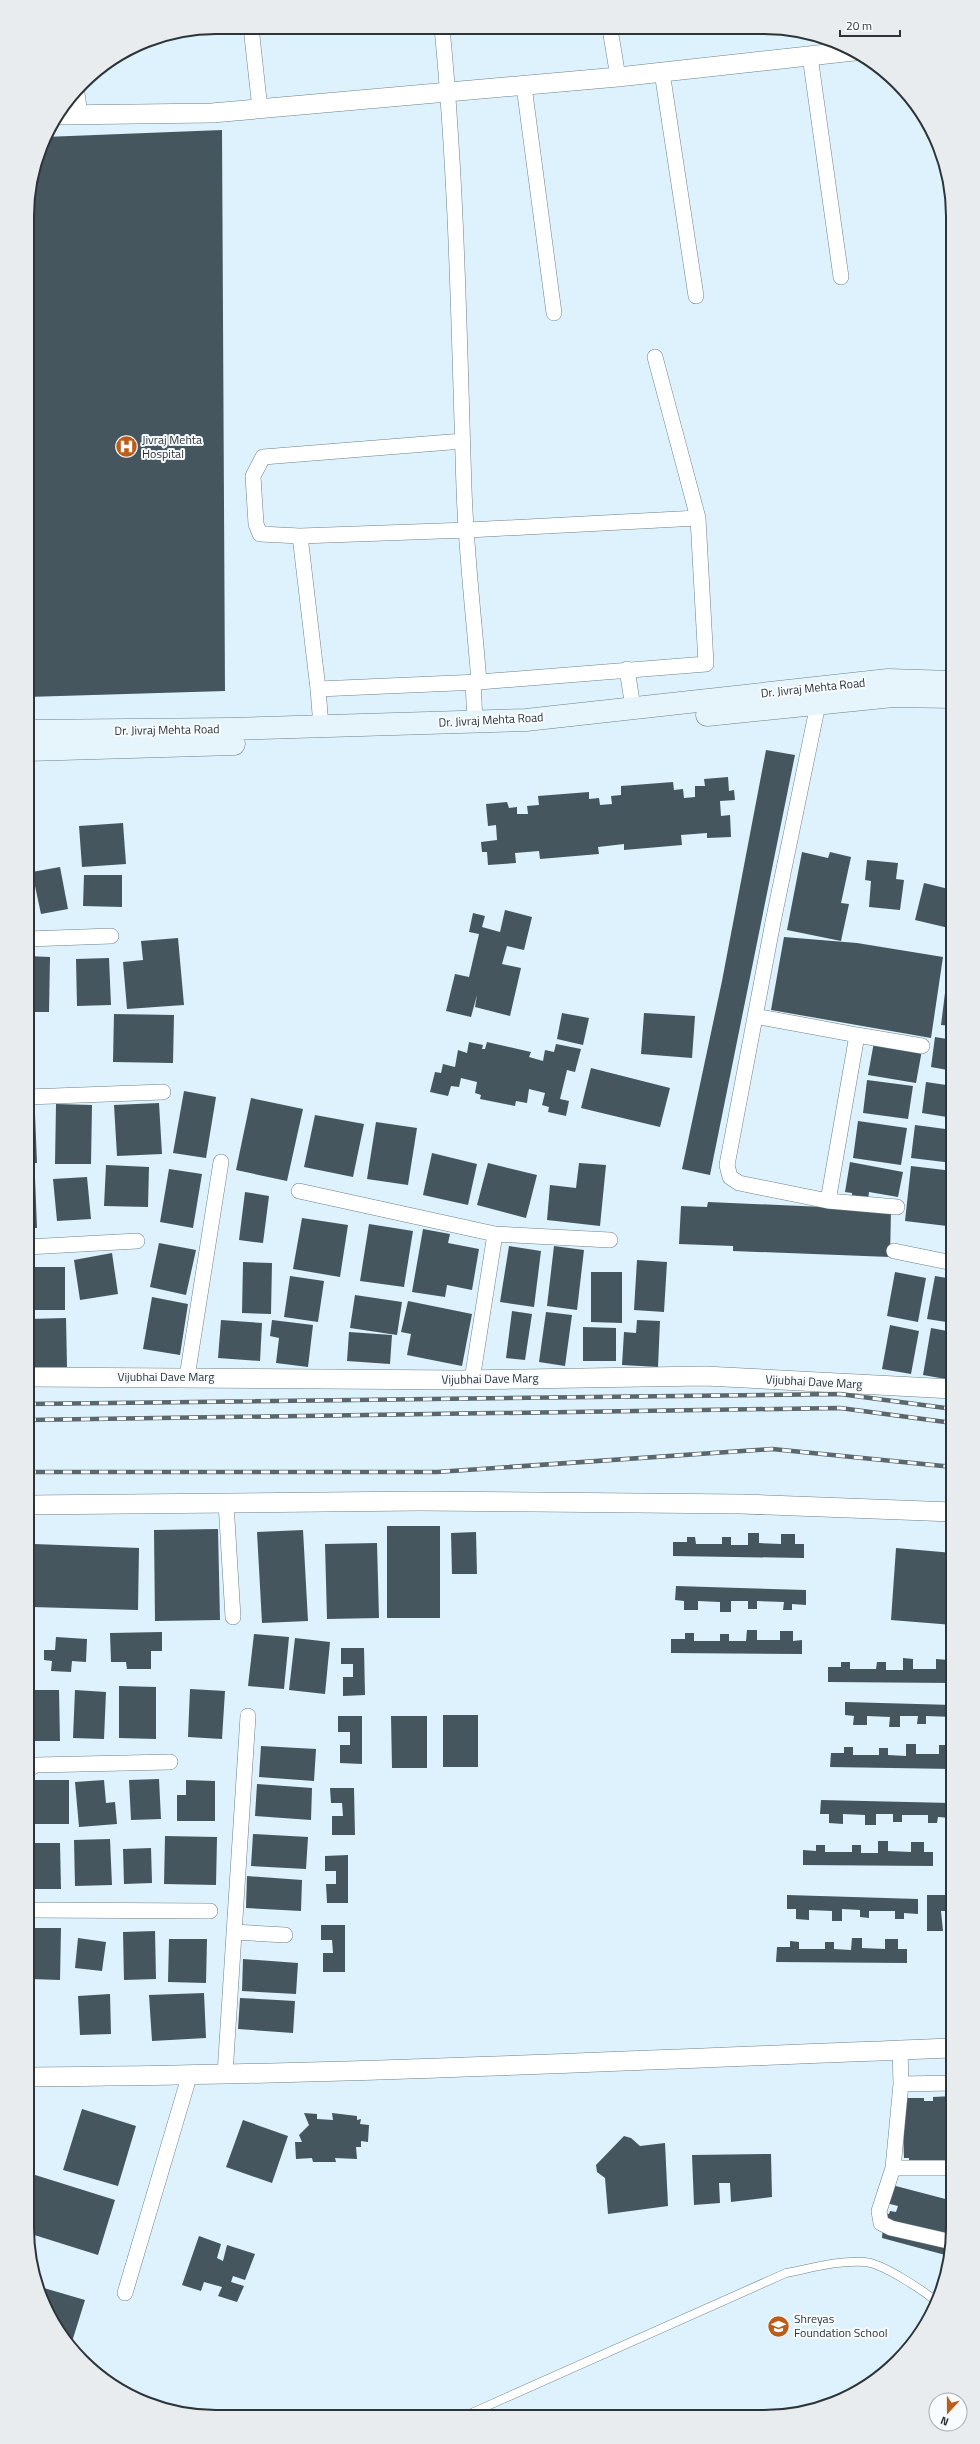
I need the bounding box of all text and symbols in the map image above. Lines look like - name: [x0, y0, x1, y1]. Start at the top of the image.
- scale bar: [840, 12, 900, 38]
- text: 20 m: [846, 16, 872, 35]
- place label: Jivraj Mehta Hospital: [142, 430, 202, 463]
- hospital icon: Jivraj Mehta Hospital: [113, 434, 139, 460]
- street label: Dr. Jivraj Mehta Road: [760, 673, 866, 702]
- street label: Dr. Jivraj Mehta Road: [438, 707, 544, 732]
- street label: Dr. Jivraj Mehta Road: [114, 719, 220, 740]
- street label: Vijubhai Dave Marg: [117, 1367, 215, 1386]
- street label: Vijubhai Dave Marg: [441, 1368, 539, 1389]
- street label: Vijubhai Dave Marg: [765, 1369, 863, 1394]
- place label: Shreyas Foundation School: [794, 2309, 888, 2342]
- school or university icon: Shreyas Foundation School: [766, 2313, 792, 2339]
- north arrow: [928, 2392, 968, 2432]
- text: N: [938, 2413, 951, 2430]

